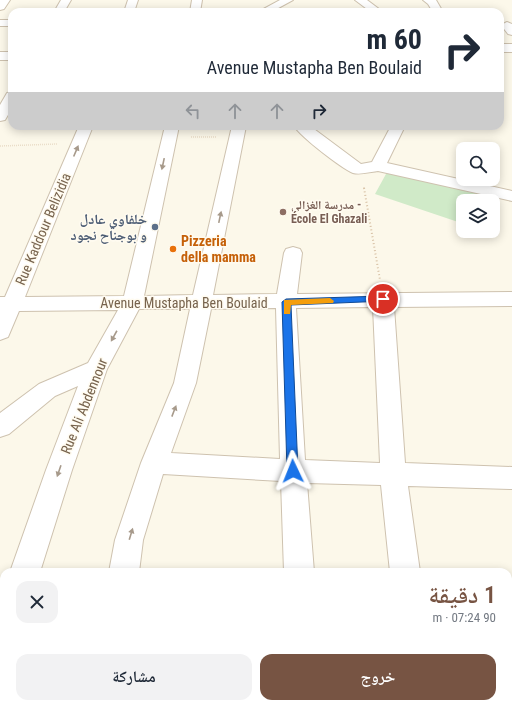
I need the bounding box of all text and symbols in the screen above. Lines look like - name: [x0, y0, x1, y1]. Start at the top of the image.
- text: 60 m: [366, 23, 422, 56]
- icon: right: [436, 24, 488, 76]
- text: Avenue Mustapha Ben Boulaid: [207, 57, 422, 78]
- icon: left: [182, 100, 204, 122]
- icon: ahead: [224, 100, 246, 122]
- icon: ahead: [266, 100, 288, 122]
- icon: right: [308, 100, 330, 122]
- map controls: [456, 142, 500, 238]
- button: search: [456, 142, 500, 186]
- one-way arrow: [73, 145, 79, 157]
- one-way arrow: [160, 158, 166, 170]
- street label: Rue Kaddour Belizidia: [12, 170, 74, 288]
- button: layers: [456, 194, 500, 238]
- place label: مدرسة الغزالي - École El Ghazali: [291, 198, 367, 226]
- marker: مدرسة الغزالي - École El Ghazali: [278, 207, 288, 217]
- place label: خلفاوي عادل و بوجناح نجود: [71, 211, 147, 244]
- one-way arrow: [217, 211, 223, 223]
- marker: خلفاوي عادل و بوجناح نجود: [150, 222, 160, 232]
- place label: Pizzeria della mamma: [181, 233, 256, 265]
- marker: Pizzeria della mamma: [168, 244, 178, 254]
- pin: [366, 282, 400, 316]
- icon: arrive: [372, 288, 394, 310]
- street label: Avenue Mustapha Ben Boulaid: [100, 295, 268, 311]
- one-way arrow: [111, 330, 118, 342]
- street label: Rue Ali Abdennour: [58, 356, 110, 456]
- one-way arrow: [171, 405, 177, 417]
- position arrow: [272, 450, 314, 492]
- one-way arrow: [55, 465, 61, 477]
- one-way arrow: [128, 527, 134, 539]
- button: close: [16, 581, 58, 623]
- text: 1 دقيقة: [429, 581, 496, 609]
- text: 90 m · 07:24: [433, 610, 496, 625]
- button: مشاركة: [16, 654, 252, 700]
- button: خروج: [260, 654, 496, 700]

